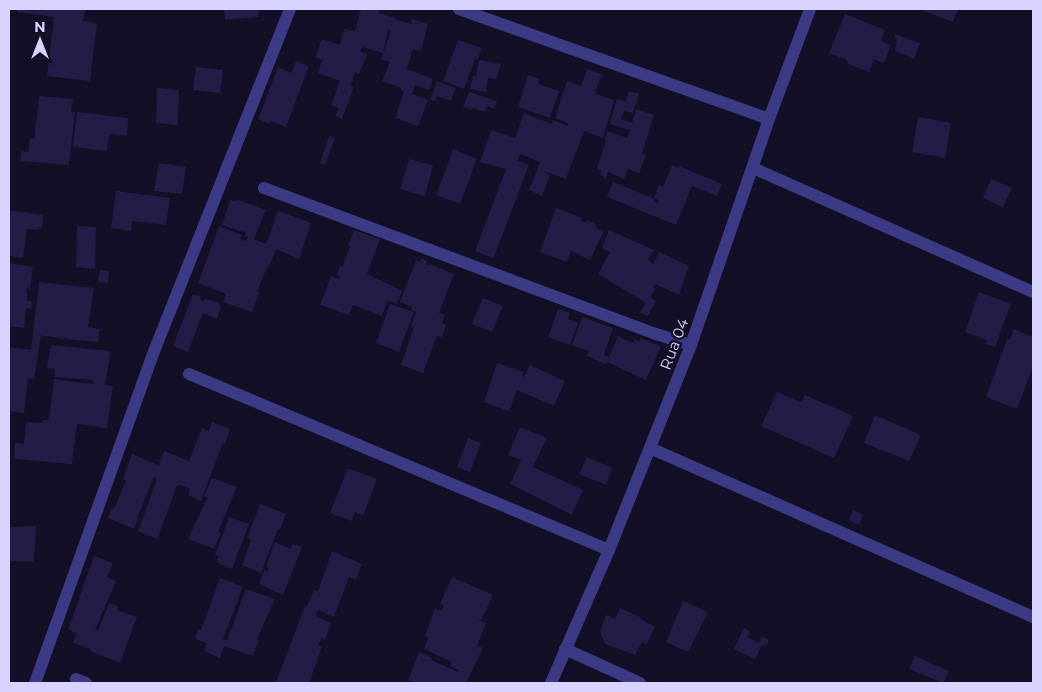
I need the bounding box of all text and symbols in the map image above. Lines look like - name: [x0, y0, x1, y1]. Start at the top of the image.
- north arrow: [15, 15, 65, 65]
- text: N: [34, 18, 46, 36]
- street label: Rua 04: [656, 316, 692, 372]

